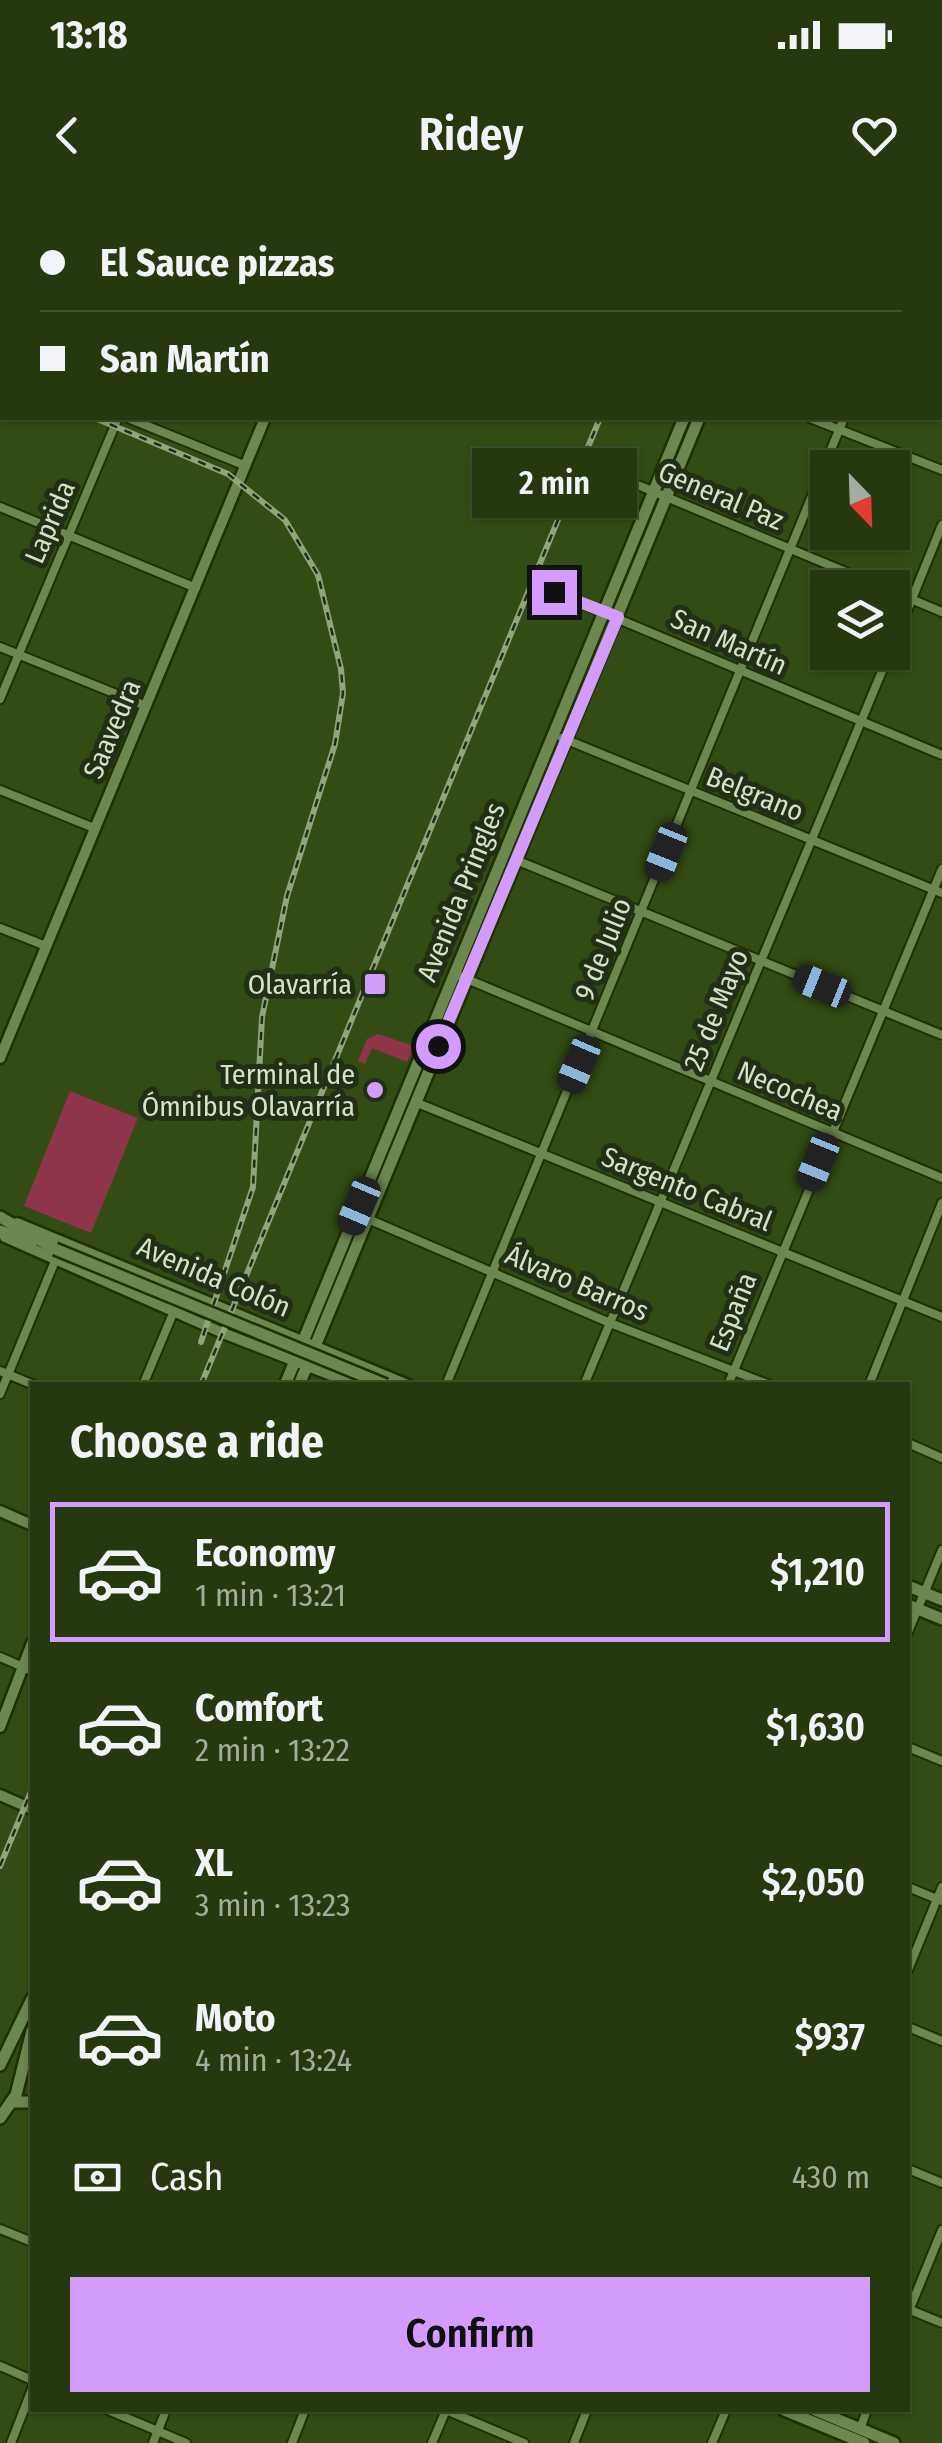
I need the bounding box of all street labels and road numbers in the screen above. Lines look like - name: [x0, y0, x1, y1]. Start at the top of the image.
- street label: General Paz: [653, 455, 789, 537]
- street label: Laprida: [18, 476, 82, 568]
- street label: San Martín: [666, 602, 792, 682]
- street label: Saavedra: [76, 674, 148, 784]
- street label: Belgrano: [702, 760, 808, 828]
- street label: Avenida Pringles: [410, 798, 512, 986]
- street label: 9 de Julio: [568, 893, 638, 1005]
- street label: 25 de Mayo: [677, 945, 755, 1075]
- street label: Necochea: [732, 1054, 848, 1128]
- street label: Sargento Cabral: [597, 1140, 777, 1238]
- street label: Avenida Colón: [132, 1230, 296, 1324]
- street label: Álvaro Barros: [500, 1238, 654, 1328]
- street label: España: [702, 1268, 764, 1356]

